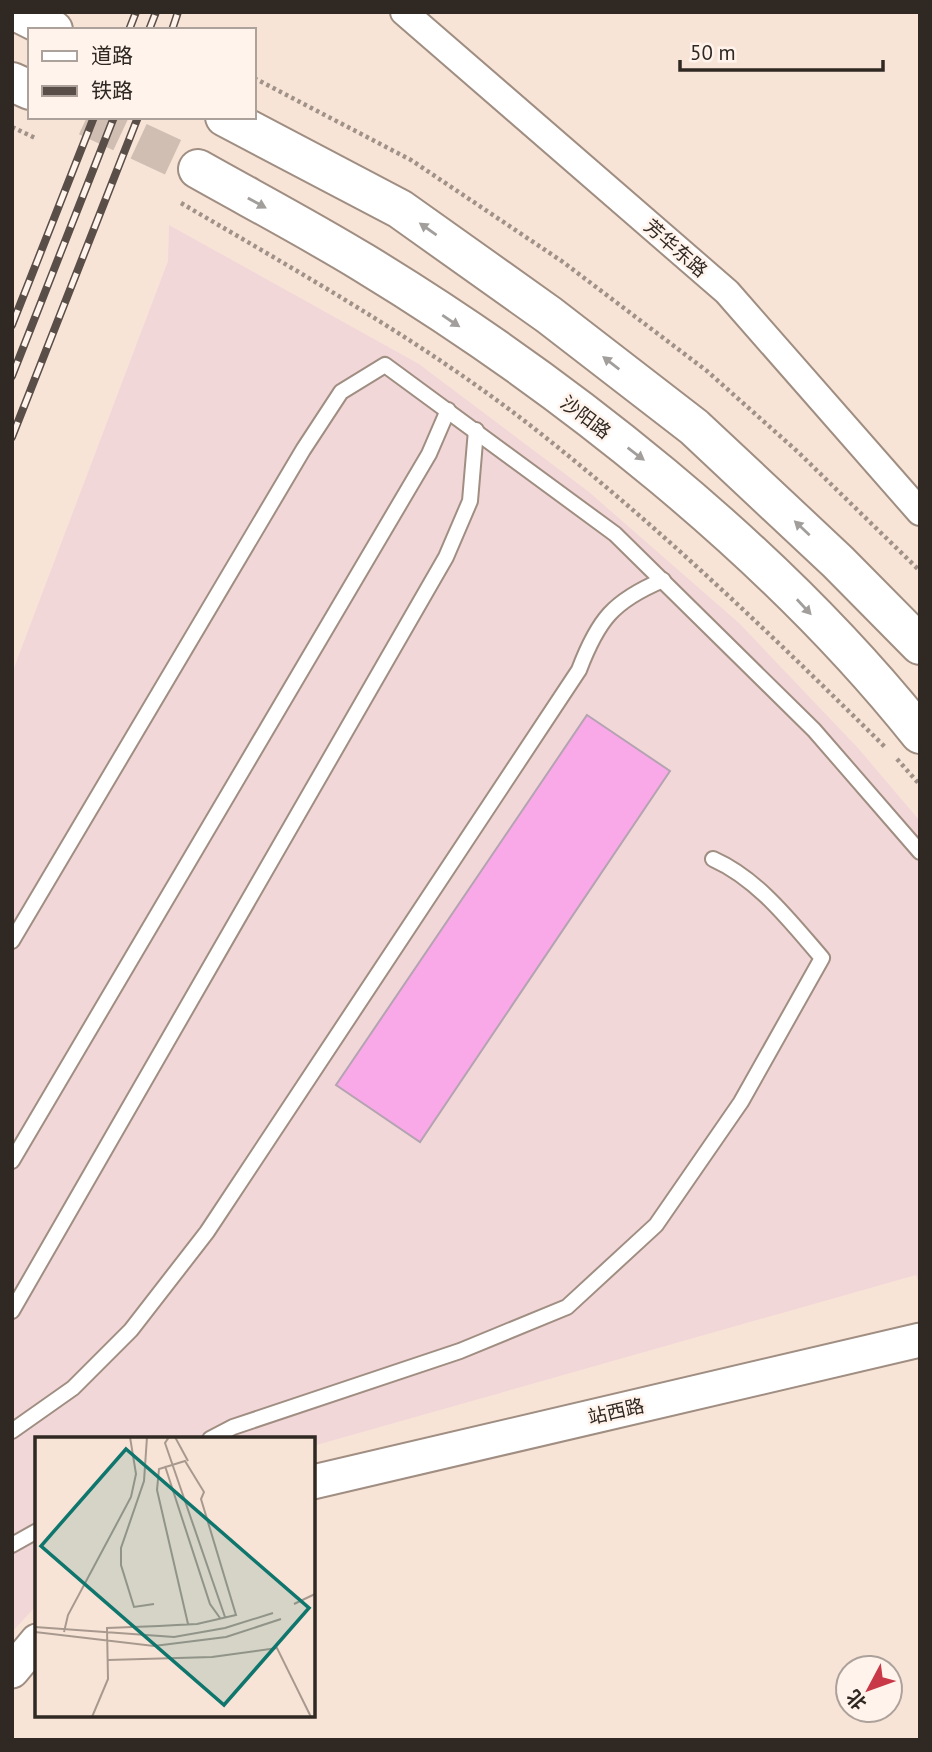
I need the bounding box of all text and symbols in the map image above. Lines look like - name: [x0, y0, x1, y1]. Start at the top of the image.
- legend: [28, 28, 256, 119]
- scale bar: [680, 28, 883, 72]
- text: 50 m: [690, 39, 736, 66]
- text: 道路: [91, 42, 133, 69]
- text: 铁路: [91, 77, 133, 104]
- one-way arrow: [248, 197, 267, 209]
- street label: 芳华东路: [639, 214, 713, 282]
- one-way arrow: [419, 222, 437, 236]
- one-way arrow: [442, 314, 461, 327]
- one-way arrow: [603, 356, 621, 371]
- street label: 沙阳路: [556, 390, 616, 444]
- one-way arrow: [627, 447, 645, 461]
- one-way arrow: [793, 520, 811, 536]
- one-way arrow: [796, 598, 812, 615]
- street label: 站西路: [586, 1393, 646, 1429]
- inset map: [35, 1437, 315, 1717]
- north arrow: [834, 1654, 904, 1724]
- text: 北: [841, 1685, 871, 1715]

